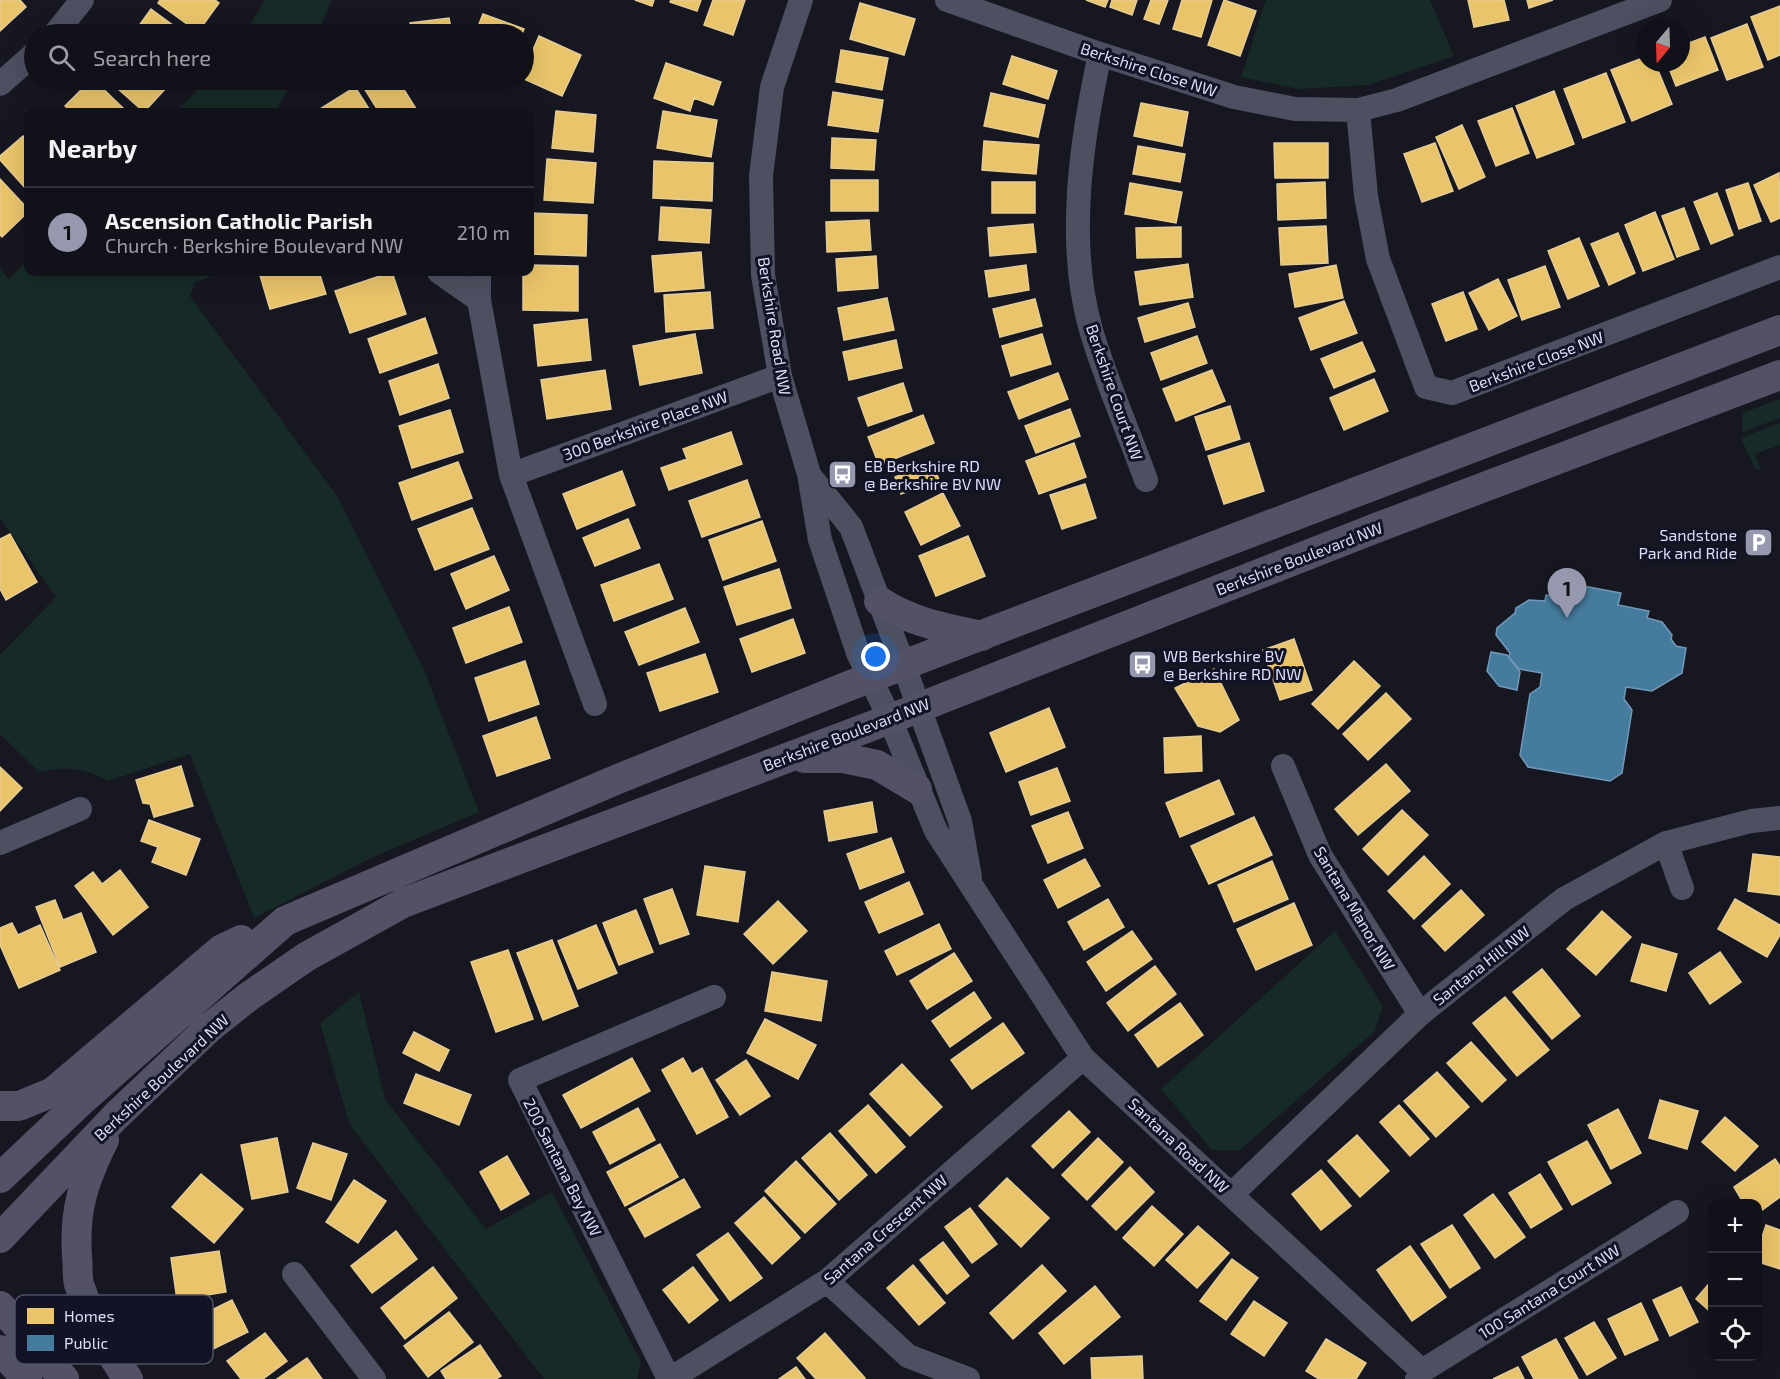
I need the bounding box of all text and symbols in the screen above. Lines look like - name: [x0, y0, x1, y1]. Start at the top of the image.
- north arrow: [1636, 18, 1690, 72]
- search box: [24, 24, 534, 90]
- street label: Berkshire Close NW: [1078, 38, 1220, 100]
- icon: search: [45, 41, 78, 74]
- text: Search here: [93, 44, 211, 70]
- text: Nearby: [48, 132, 137, 163]
- text: Ascension Catholic Parish: [105, 207, 373, 233]
- text: 1: [63, 220, 72, 244]
- text: 210 m: [457, 220, 510, 244]
- text: Church · Berkshire Boulevard NW: [105, 233, 403, 257]
- street label: Berkshire Road NW: [755, 256, 795, 396]
- street label: Berkshire Court NW: [1083, 321, 1147, 463]
- street label: Berkshire Close NW: [1466, 327, 1606, 395]
- street label: 300 Berkshire Place NW: [560, 386, 730, 464]
- place label: EB Berkshire RD @ Berkshire BV NW: [864, 456, 1001, 493]
- bus stop icon: EB Berkshire RD @ Berkshire BV NW: [827, 458, 859, 490]
- street label: Berkshire Boulevard NW: [1213, 517, 1385, 599]
- place label: Sandstone Park and Ride: [1638, 525, 1737, 562]
- parking icon: Sandstone Park and Ride: [1742, 527, 1774, 559]
- pin: 1: [1548, 568, 1586, 618]
- your location: [861, 642, 890, 671]
- place label: WB Berkshire BV @ Berkshire RD NW: [1163, 646, 1301, 683]
- bus stop icon: WB Berkshire BV @ Berkshire RD NW: [1126, 648, 1158, 680]
- street label: Berkshire Boulevard NW: [760, 693, 932, 775]
- street label: Santana Manor NW: [1311, 843, 1399, 973]
- street label: Santana Hill NW: [1429, 921, 1533, 1009]
- street label: Berkshire Boulevard NW: [90, 1010, 232, 1144]
- street label: Santana Road NW: [1125, 1094, 1233, 1196]
- street label: 200 Santana Bay NW: [520, 1095, 606, 1239]
- street label: Santana Crescent NW: [819, 1170, 951, 1288]
- map controls: [1708, 1199, 1762, 1361]
- button: +: [1708, 1199, 1762, 1253]
- street label: 100 Santana Court NW: [1475, 1240, 1623, 1342]
- button: −: [1708, 1253, 1762, 1307]
- legend: [15, 1295, 213, 1364]
- text: Homes: [64, 1306, 115, 1325]
- button: locate: [1708, 1307, 1762, 1361]
- text: Public: [64, 1333, 108, 1352]

